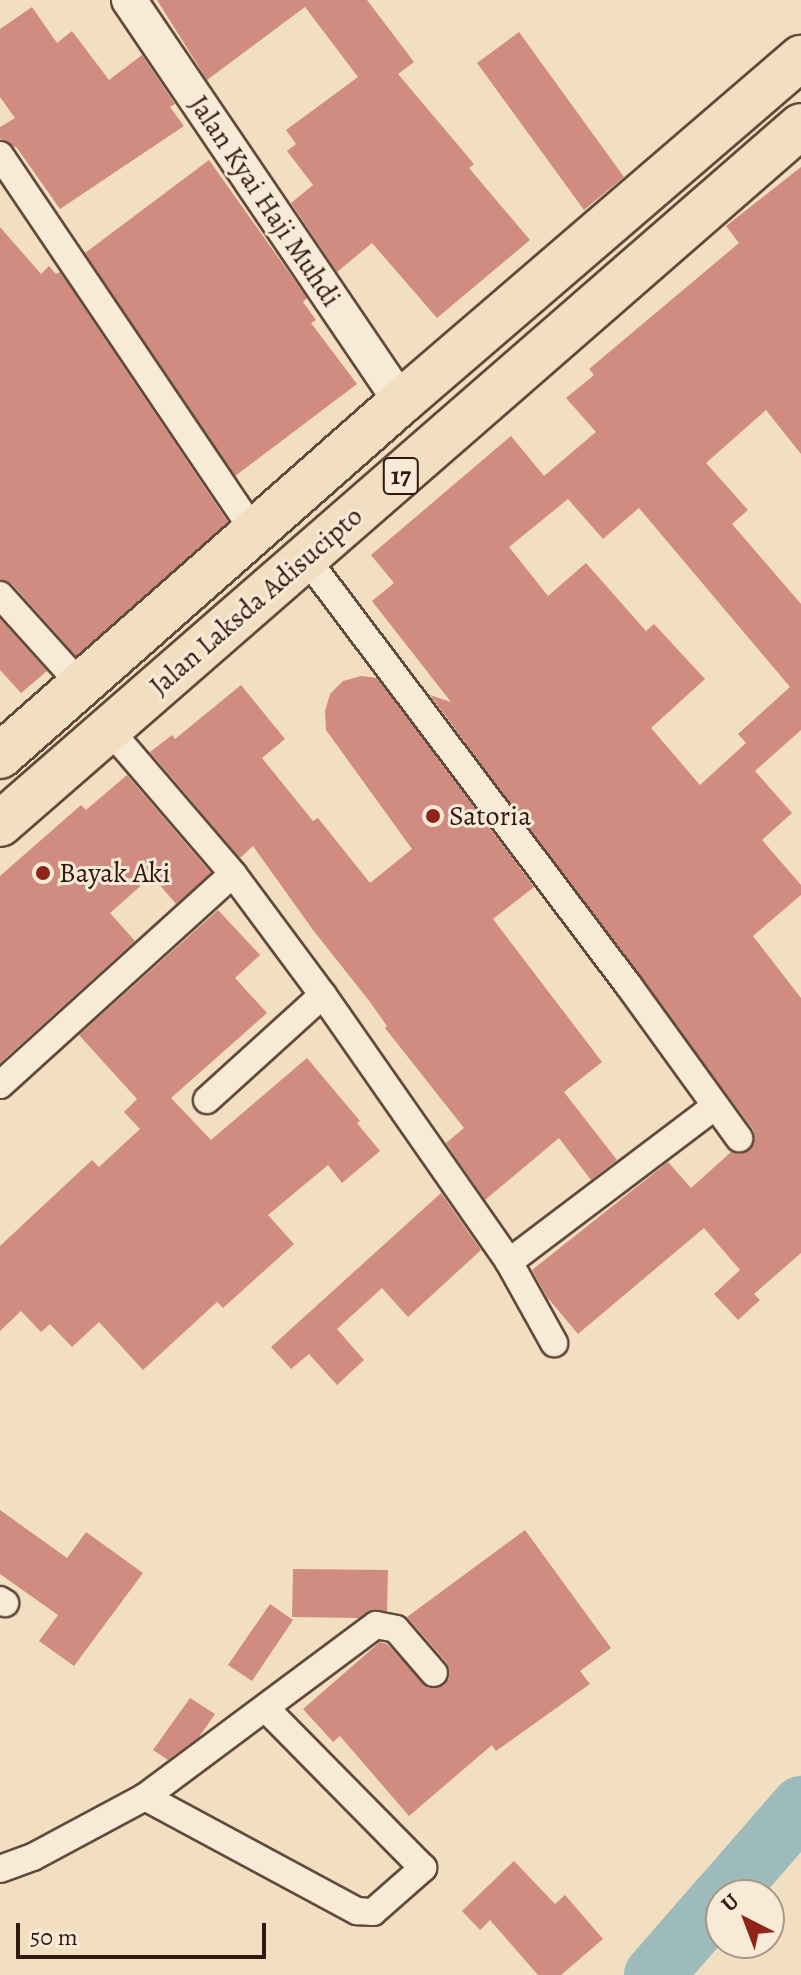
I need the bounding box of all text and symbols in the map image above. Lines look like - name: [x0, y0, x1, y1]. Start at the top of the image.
- street label: Jalan Kyai Haji Muhdi: [182, 89, 348, 313]
- road number: 17: [381, 454, 421, 498]
- street label: Jalan Laksda Adisucipto: [143, 499, 369, 703]
- place label: Satoria: [449, 799, 531, 833]
- marker: Satoria: [424, 807, 442, 825]
- place label: Bayak Aki: [59, 856, 170, 890]
- marker: Bayak Aki: [34, 864, 52, 882]
- north arrow: [705, 1879, 785, 1959]
- text: U: [715, 1887, 746, 1919]
- scale bar: [20, 1907, 270, 1957]
- text: 50 m: [30, 1921, 78, 1953]

